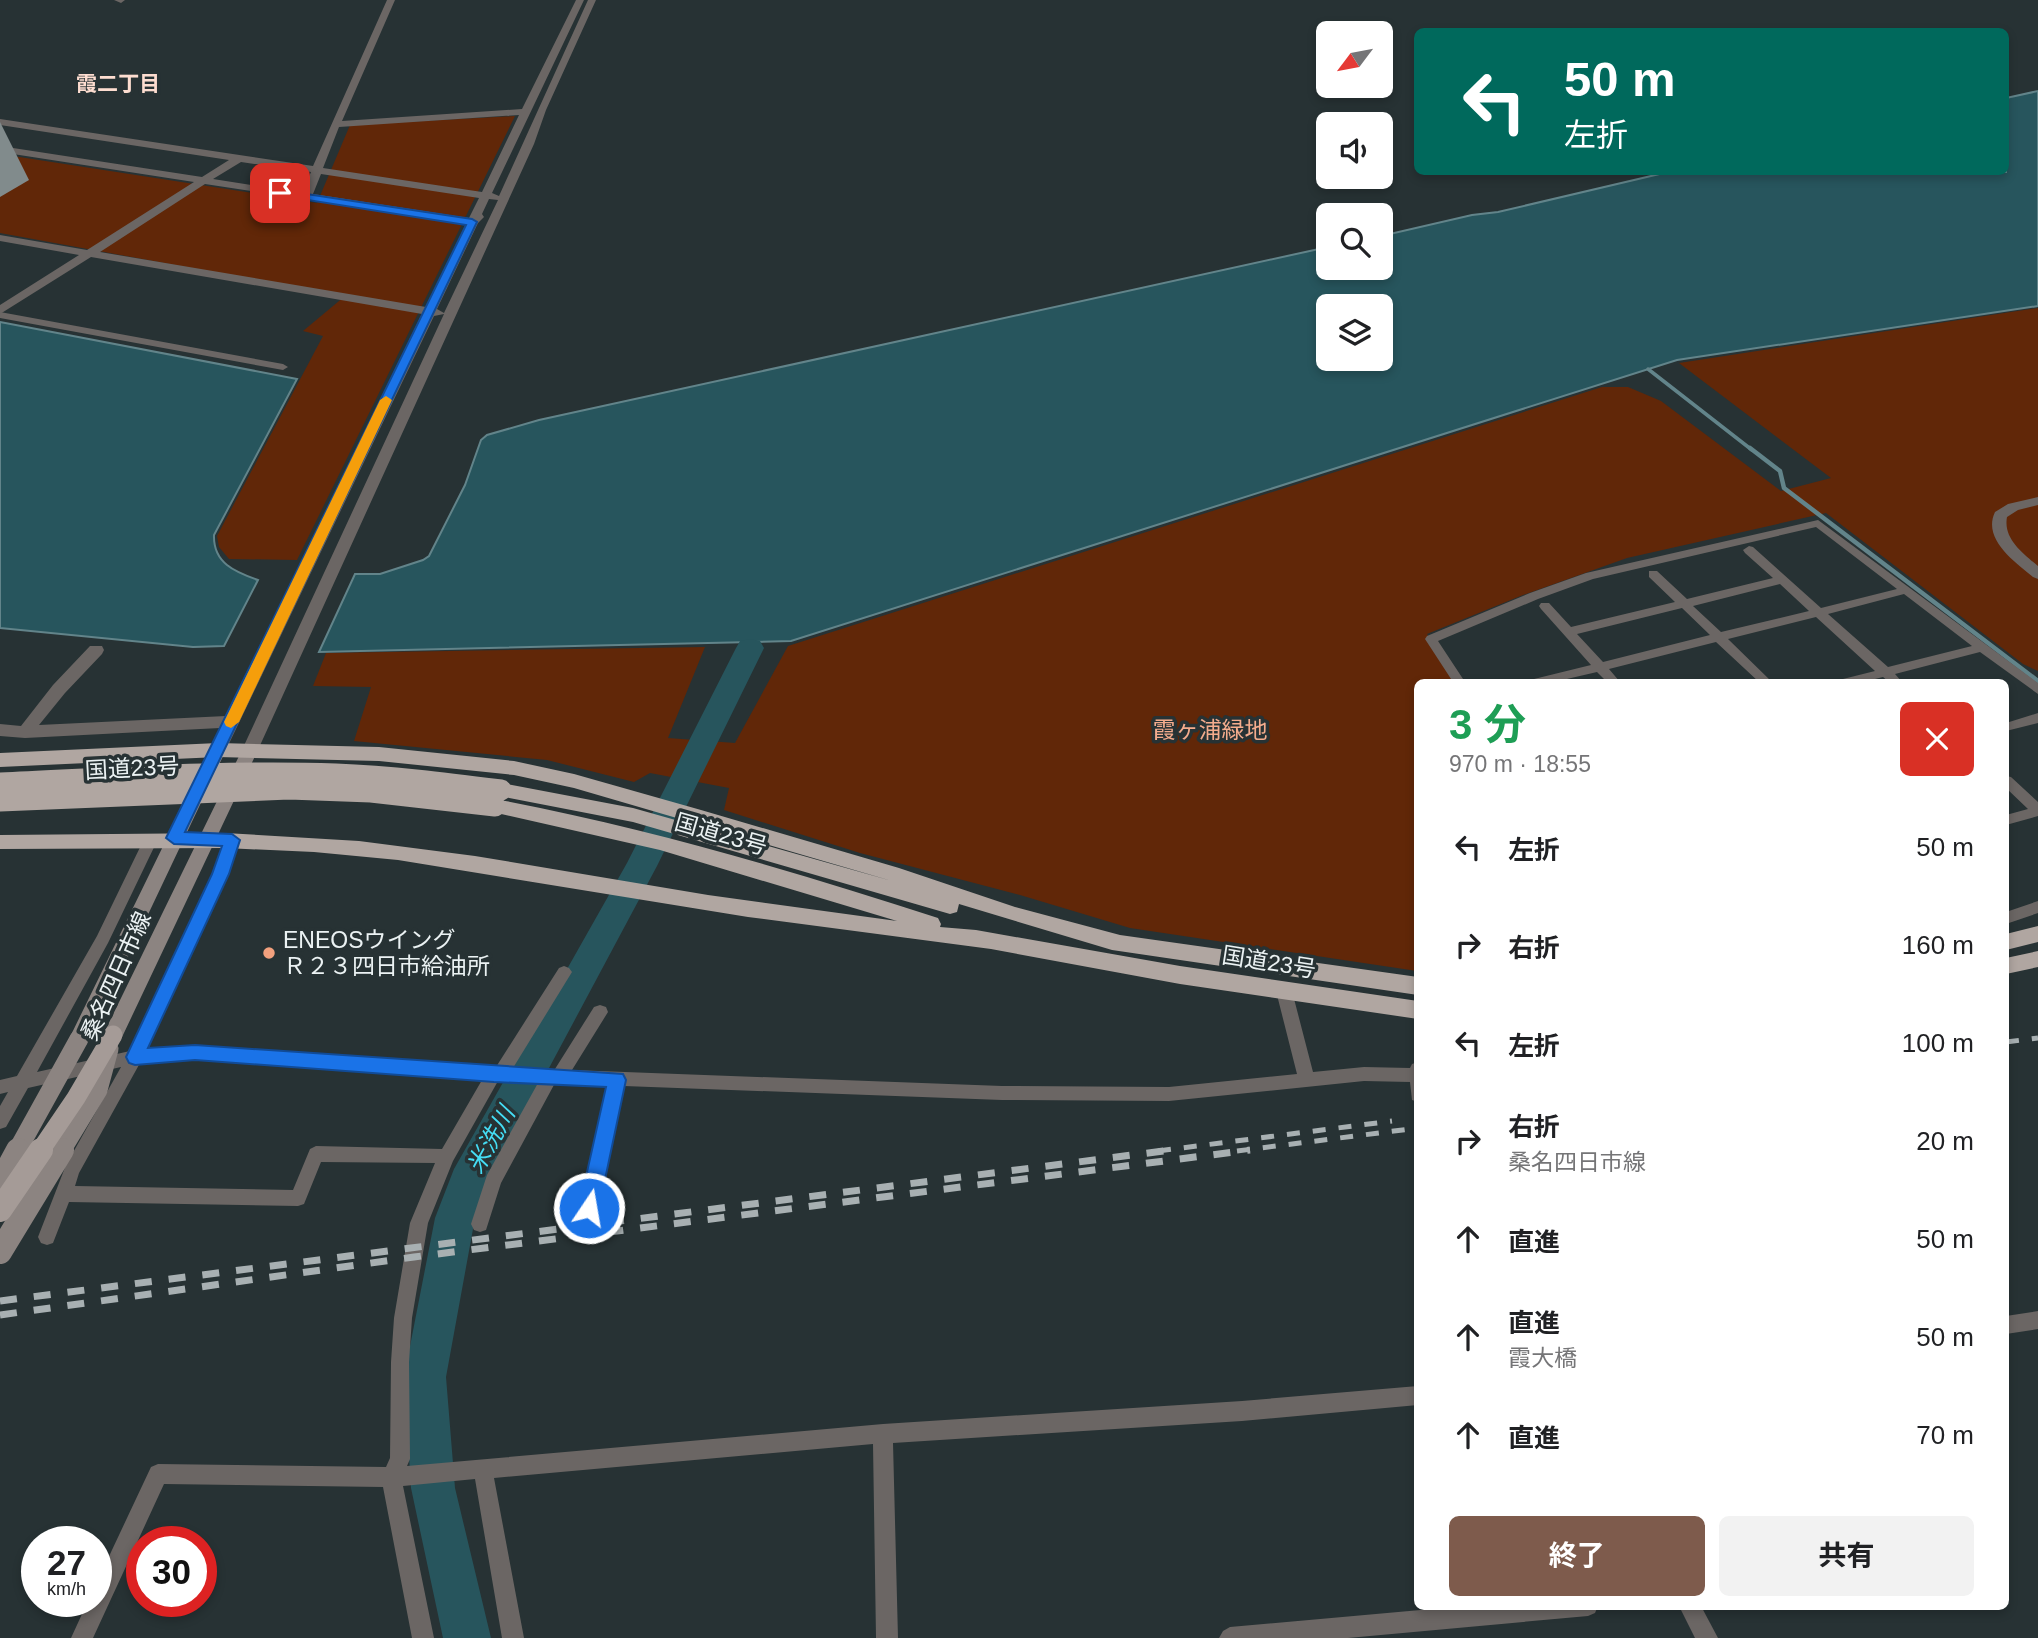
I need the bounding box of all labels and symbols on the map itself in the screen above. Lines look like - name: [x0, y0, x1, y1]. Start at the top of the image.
- north arrow: [1316, 21, 1393, 98]
- district label: 霞二丁目: [76, 72, 160, 95]
- pin: [250, 163, 310, 223]
- park label: 霞ヶ浦緑地: [1153, 717, 1268, 743]
- street label: 国道23号: [84, 753, 180, 783]
- street label: 国道23号: [672, 808, 770, 860]
- street label: 桑名四日市線: [76, 908, 156, 1044]
- place label: ENEOSウイング Ｒ２３四日市給油所: [283, 927, 490, 979]
- street label: 国道23号: [1220, 942, 1318, 982]
- marker: ENEOSウイング Ｒ２３四日市給油所: [261, 945, 277, 961]
- water label: 米洗川: [461, 1099, 521, 1178]
- position arrow: [552, 1171, 626, 1245]
- speed limit sign: 30: [126, 1526, 217, 1617]

